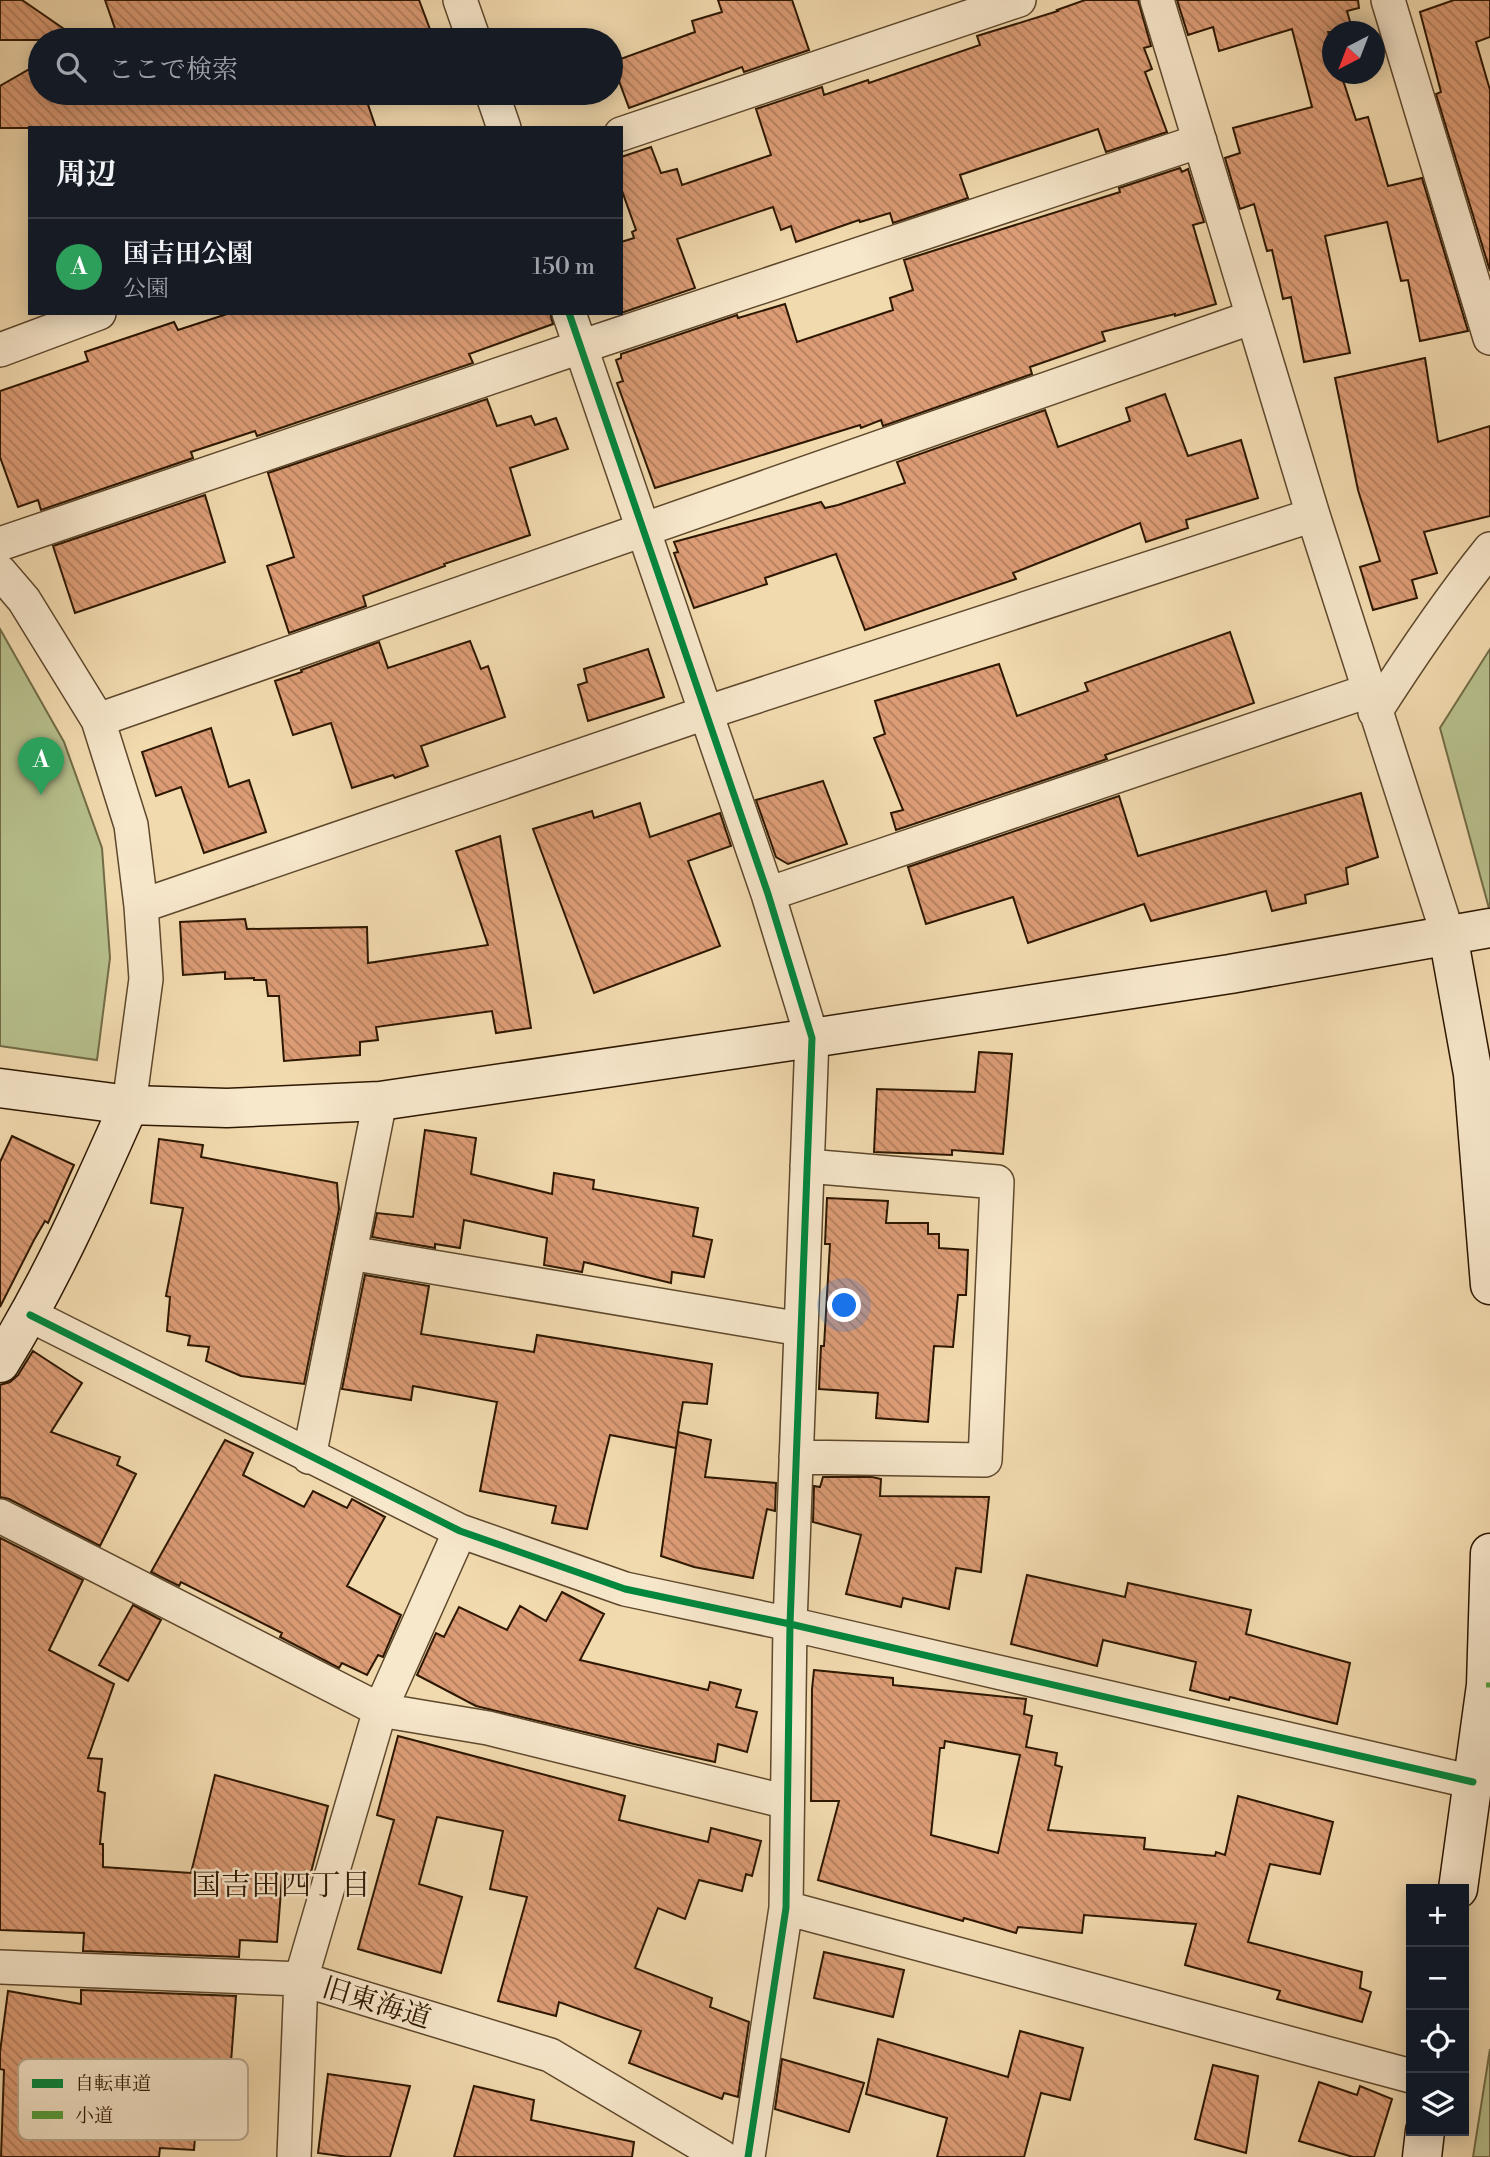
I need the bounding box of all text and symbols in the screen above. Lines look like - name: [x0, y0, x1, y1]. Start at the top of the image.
- north arrow: [1322, 21, 1385, 84]
- search box: [28, 28, 623, 105]
- icon: search: [52, 48, 90, 86]
- text: ここで検索: [108, 54, 238, 86]
- text: 周辺: [56, 156, 116, 194]
- text: 国吉田公園: [123, 238, 253, 270]
- text: A: [71, 253, 87, 281]
- text: 150 m: [532, 253, 595, 281]
- text: 公園: [123, 275, 169, 303]
- pin: A: [18, 737, 64, 795]
- your location: [827, 1288, 861, 1322]
- district label: 国吉田四丁目: [191, 1867, 371, 1905]
- map controls: [1406, 1884, 1469, 2136]
- button: +: [1406, 1884, 1469, 1947]
- button: −: [1406, 1947, 1469, 2010]
- street label: 旧東海道: [318, 1970, 435, 2037]
- button: locate: [1406, 2010, 1469, 2073]
- legend: [18, 2059, 248, 2140]
- text: 自転車道: [75, 2072, 151, 2096]
- button: layers: [1406, 2073, 1469, 2136]
- text: 小道: [75, 2104, 113, 2128]

